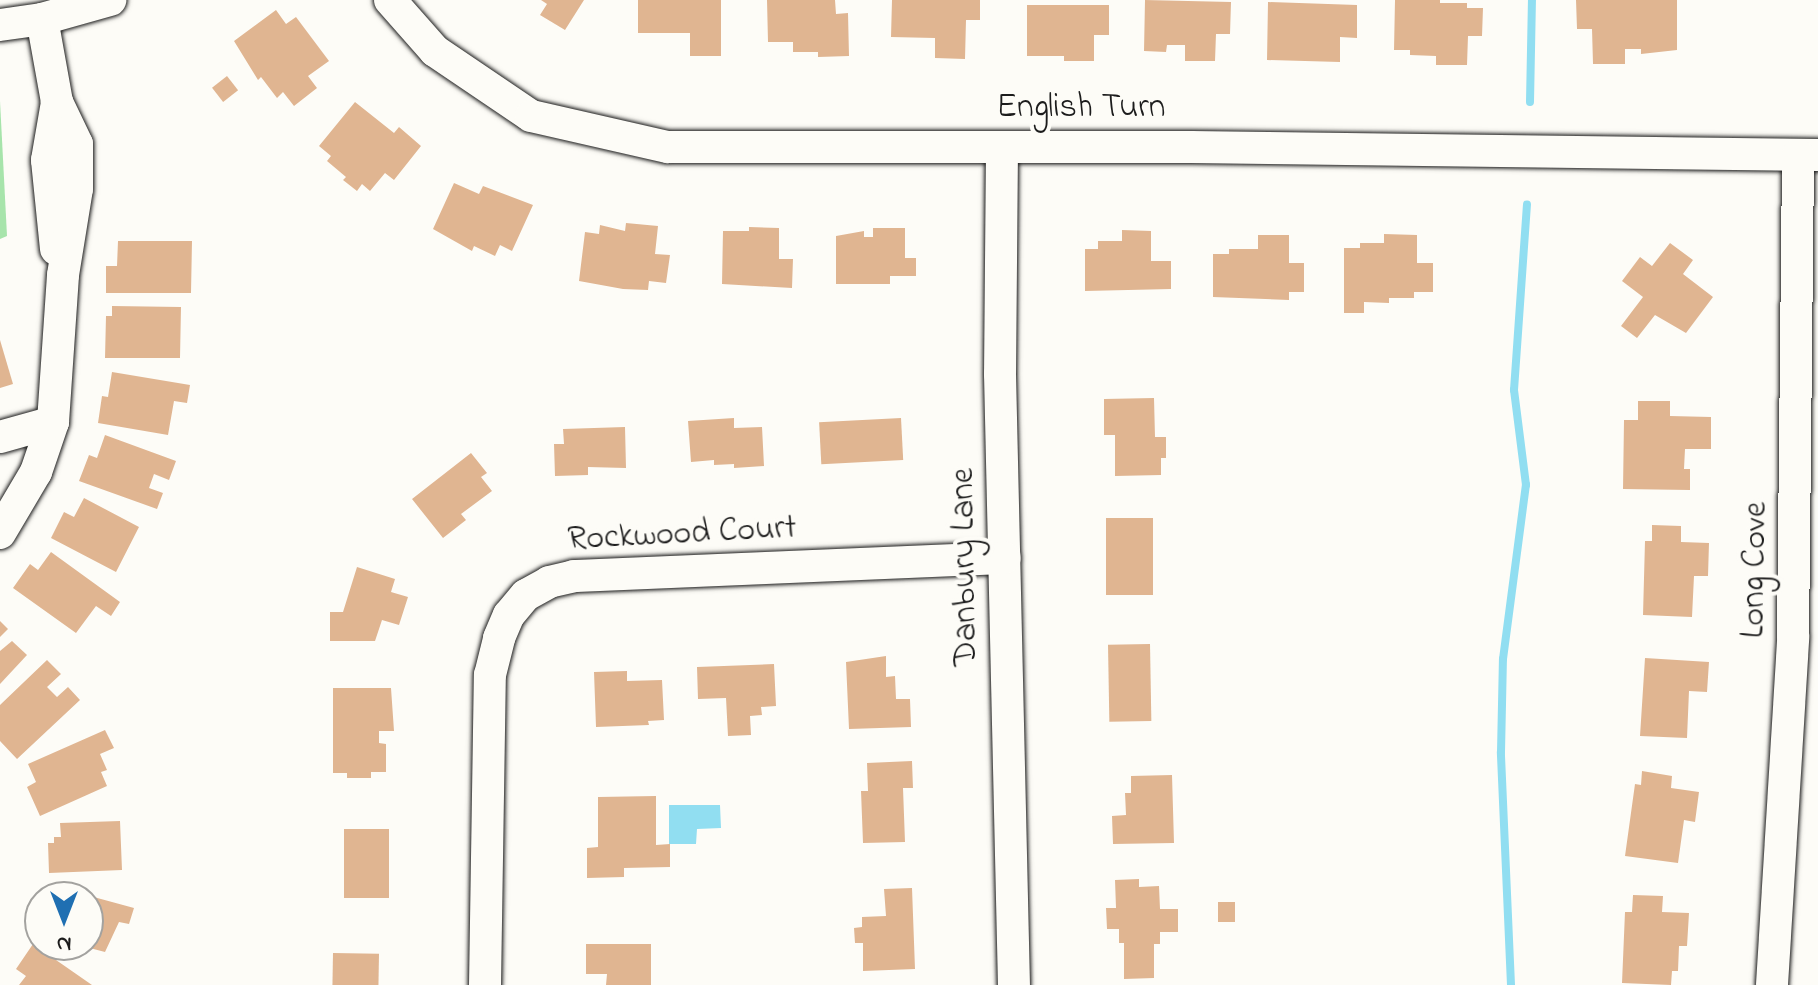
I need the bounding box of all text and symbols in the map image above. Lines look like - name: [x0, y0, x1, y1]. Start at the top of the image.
- street label: English Turn: [996, 89, 1166, 129]
- street label: Danbury Lane: [944, 468, 988, 666]
- street label: Long Cove: [1734, 501, 1778, 639]
- street label: Rockwood Court: [567, 509, 797, 561]
- north arrow: [24, 881, 104, 961]
- text: N: [57, 927, 71, 959]

